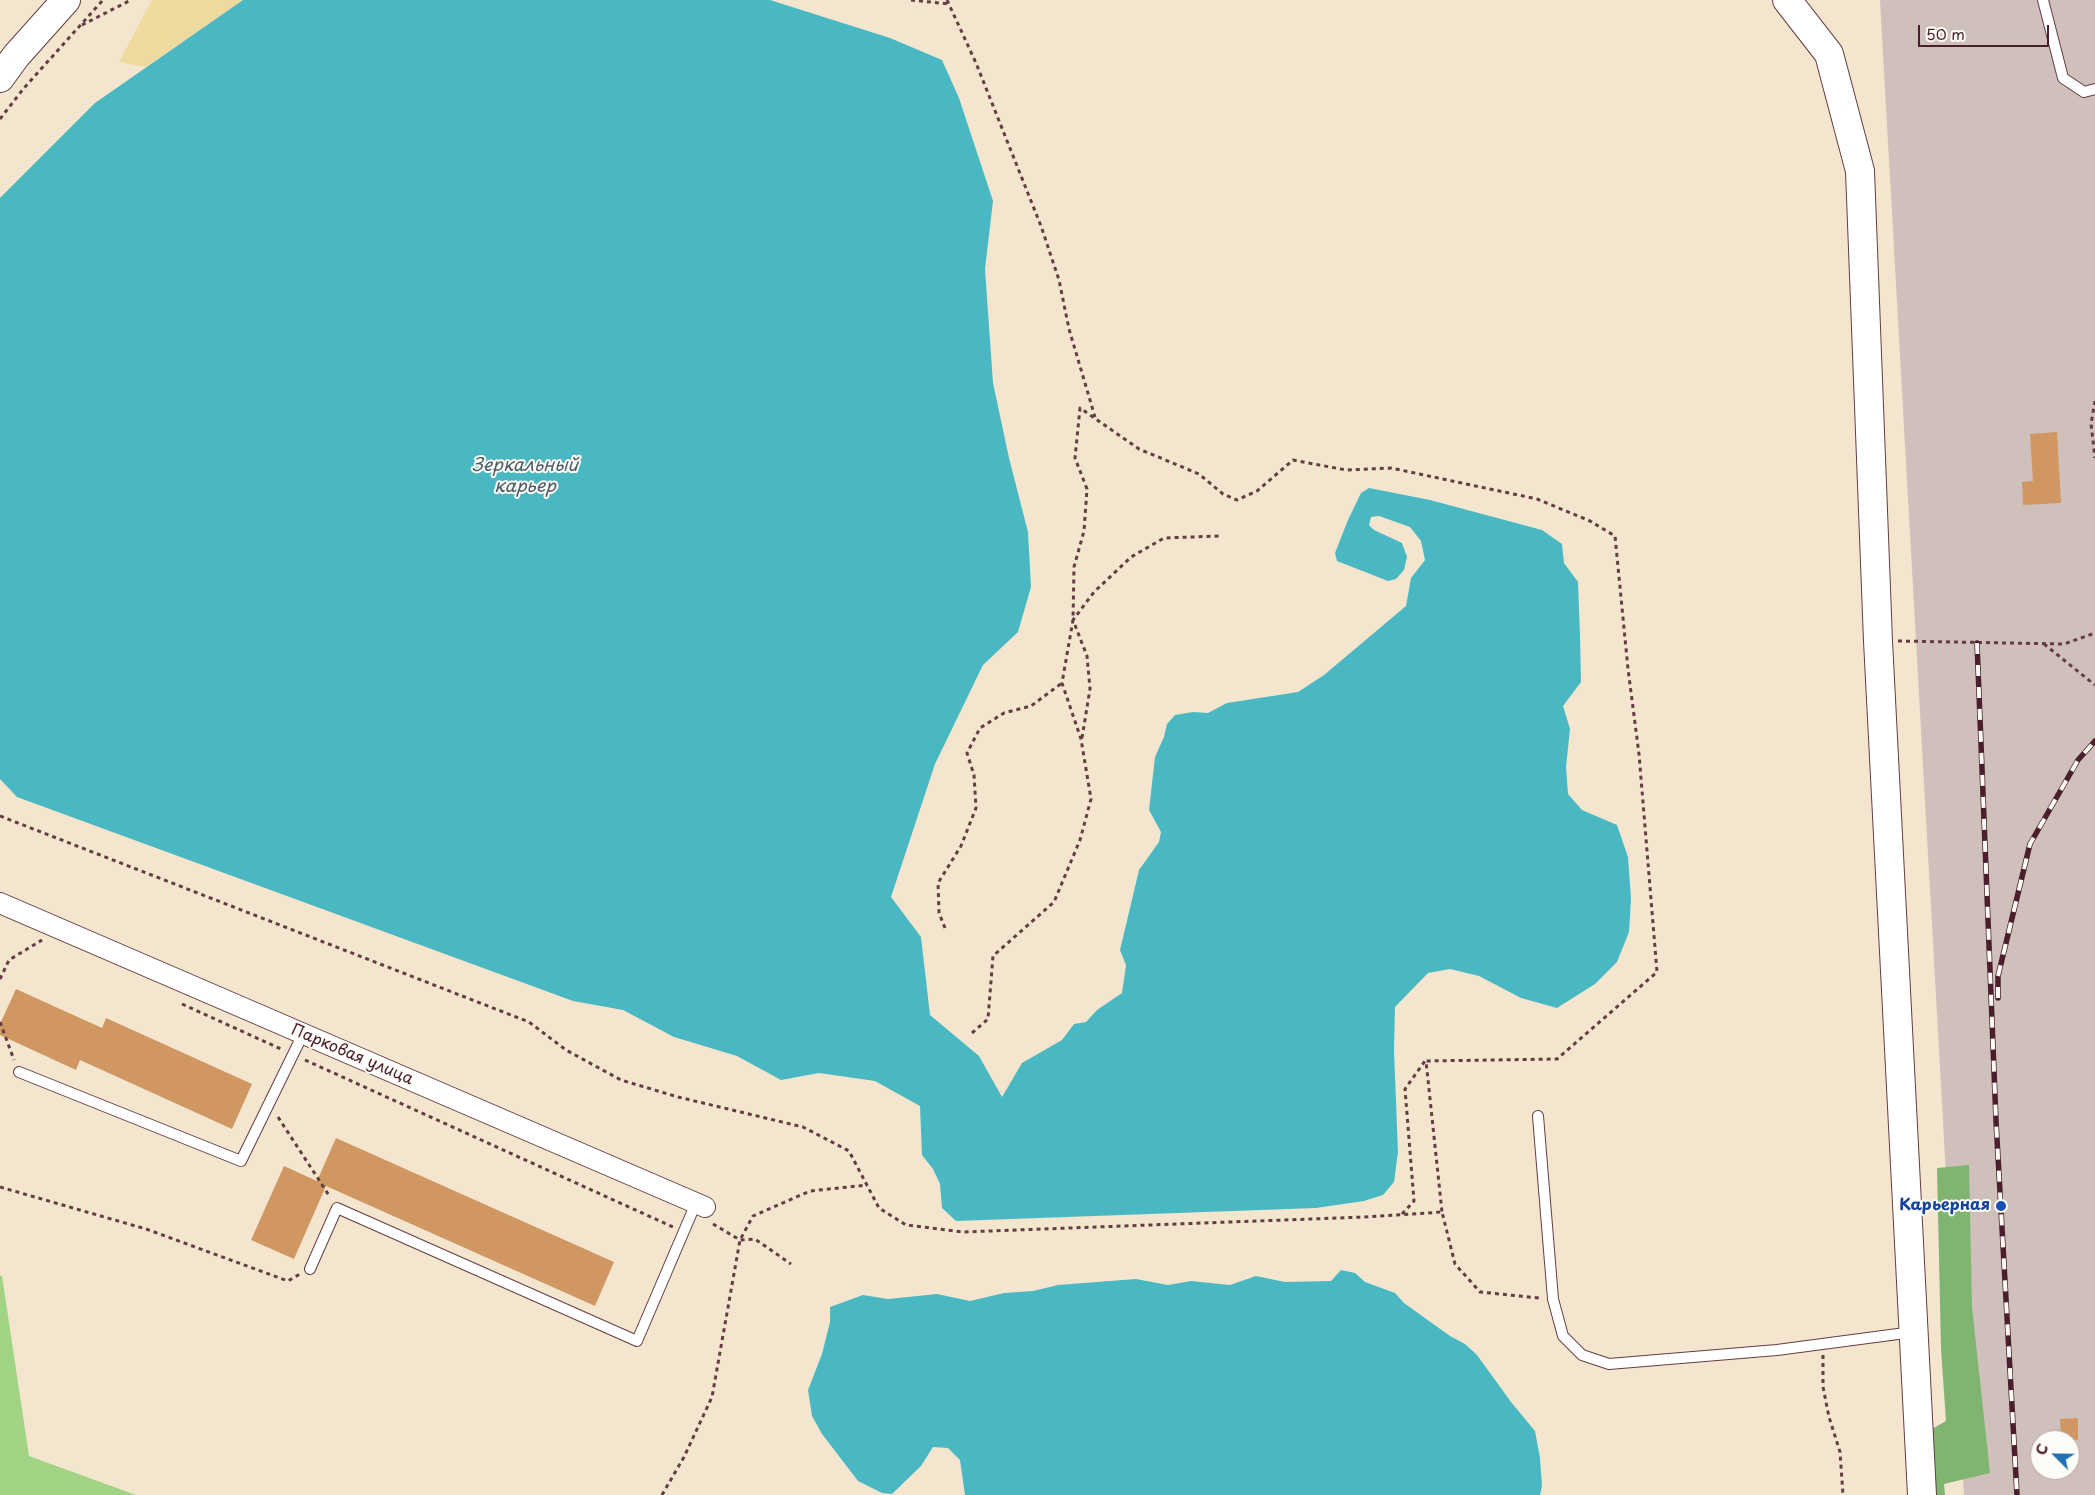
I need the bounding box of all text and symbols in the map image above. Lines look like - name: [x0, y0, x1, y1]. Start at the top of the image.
- scale bar: [1920, 15, 2051, 47]
- text: 50 m: [1926, 22, 1965, 45]
- water label: Зеркальный карьер: [472, 455, 578, 498]
- street label: Парковая улица: [288, 1021, 416, 1089]
- place label: Карьерная: [1899, 1196, 1990, 1216]
- marker: Карьерная: [1994, 1199, 2008, 1213]
- north arrow: [2030, 1430, 2080, 1480]
- text: С: [2030, 1440, 2053, 1458]

